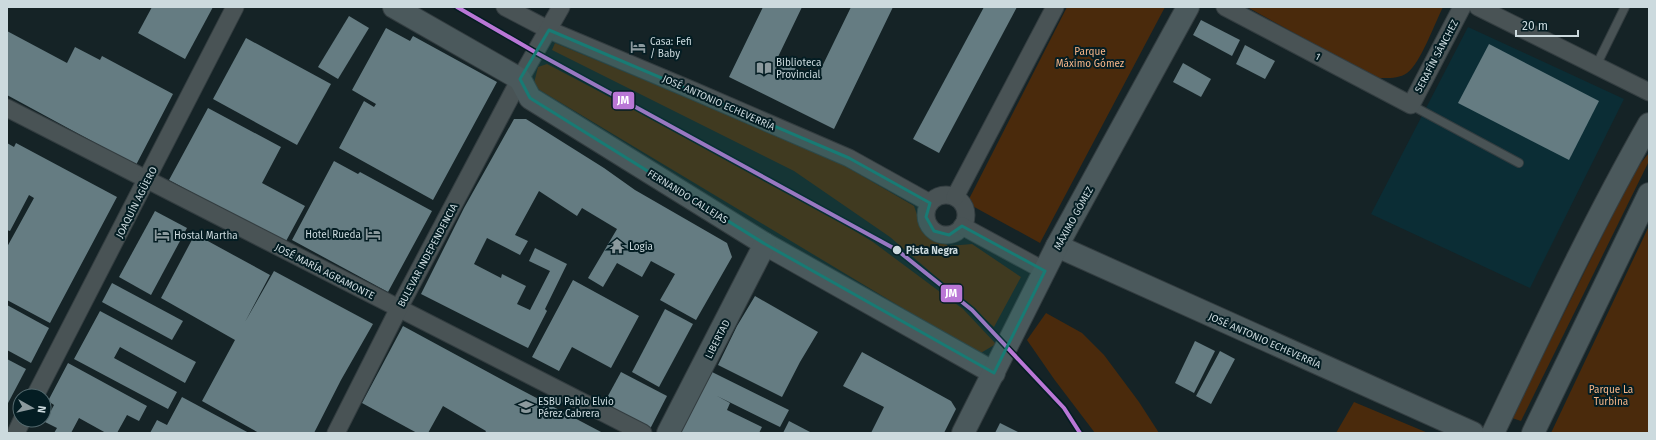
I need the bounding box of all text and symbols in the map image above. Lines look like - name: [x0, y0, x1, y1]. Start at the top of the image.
- scale bar: [1516, 12, 1578, 38]
- street label: SERAFÍN SÁNCHEZ: [1411, 17, 1461, 95]
- text: 20 m: [1522, 19, 1548, 33]
- place label: Casa: Fefi / Baby: [650, 36, 692, 60]
- hotel icon: Casa: Fefi / Baby: [629, 38, 647, 56]
- park label: Parque Máximo Gómez: [1056, 46, 1125, 70]
- street label: 1: [1313, 51, 1322, 63]
- place label: Biblioteca Provincial: [776, 57, 821, 81]
- library icon: Biblioteca Provincial: [755, 59, 773, 77]
- street label: JOSÉ ANTONIO ECHEVERRÍA: [661, 71, 778, 133]
- line badge: JM: [612, 91, 635, 110]
- text: JM: [616, 94, 629, 107]
- street label: JOAQUÍN AGÜERO: [112, 164, 160, 240]
- street label: FERNANDO CALLEJAS: [645, 167, 730, 227]
- street label: MÁXIMO GÓMEZ: [1050, 184, 1096, 252]
- street label: BULEVAR INDEPENDENCIA: [396, 201, 460, 309]
- hotel icon: Hotel Rueda: [364, 225, 382, 243]
- hotel icon: Hostal Martha: [153, 226, 171, 244]
- place label: Hotel Rueda: [305, 229, 361, 241]
- place label: Hostal Martha: [174, 230, 238, 242]
- temple icon: Logia: [608, 237, 626, 255]
- street label: JOSÉ MARÍA AGRAMONTE: [273, 240, 377, 302]
- place label: Logia: [629, 241, 653, 253]
- marker: Pista Negra: [891, 244, 903, 256]
- place label: Pista Negra: [906, 245, 959, 257]
- line badge: JM: [940, 284, 963, 303]
- text: JM: [944, 287, 957, 300]
- street label: JOSÉ ANTONIO ECHEVERRÍA: [1207, 309, 1324, 371]
- street label: LIBERTAD: [703, 318, 733, 361]
- park label: Parque La Turbina: [1589, 384, 1633, 408]
- north arrow: [12, 388, 52, 428]
- place label: ESBU Pablo Elvio Pérez Cabrera: [538, 396, 614, 420]
- school or university icon: ESBU Pablo Elvio Pérez Cabrera: [517, 398, 535, 416]
- text: N: [34, 405, 48, 414]

